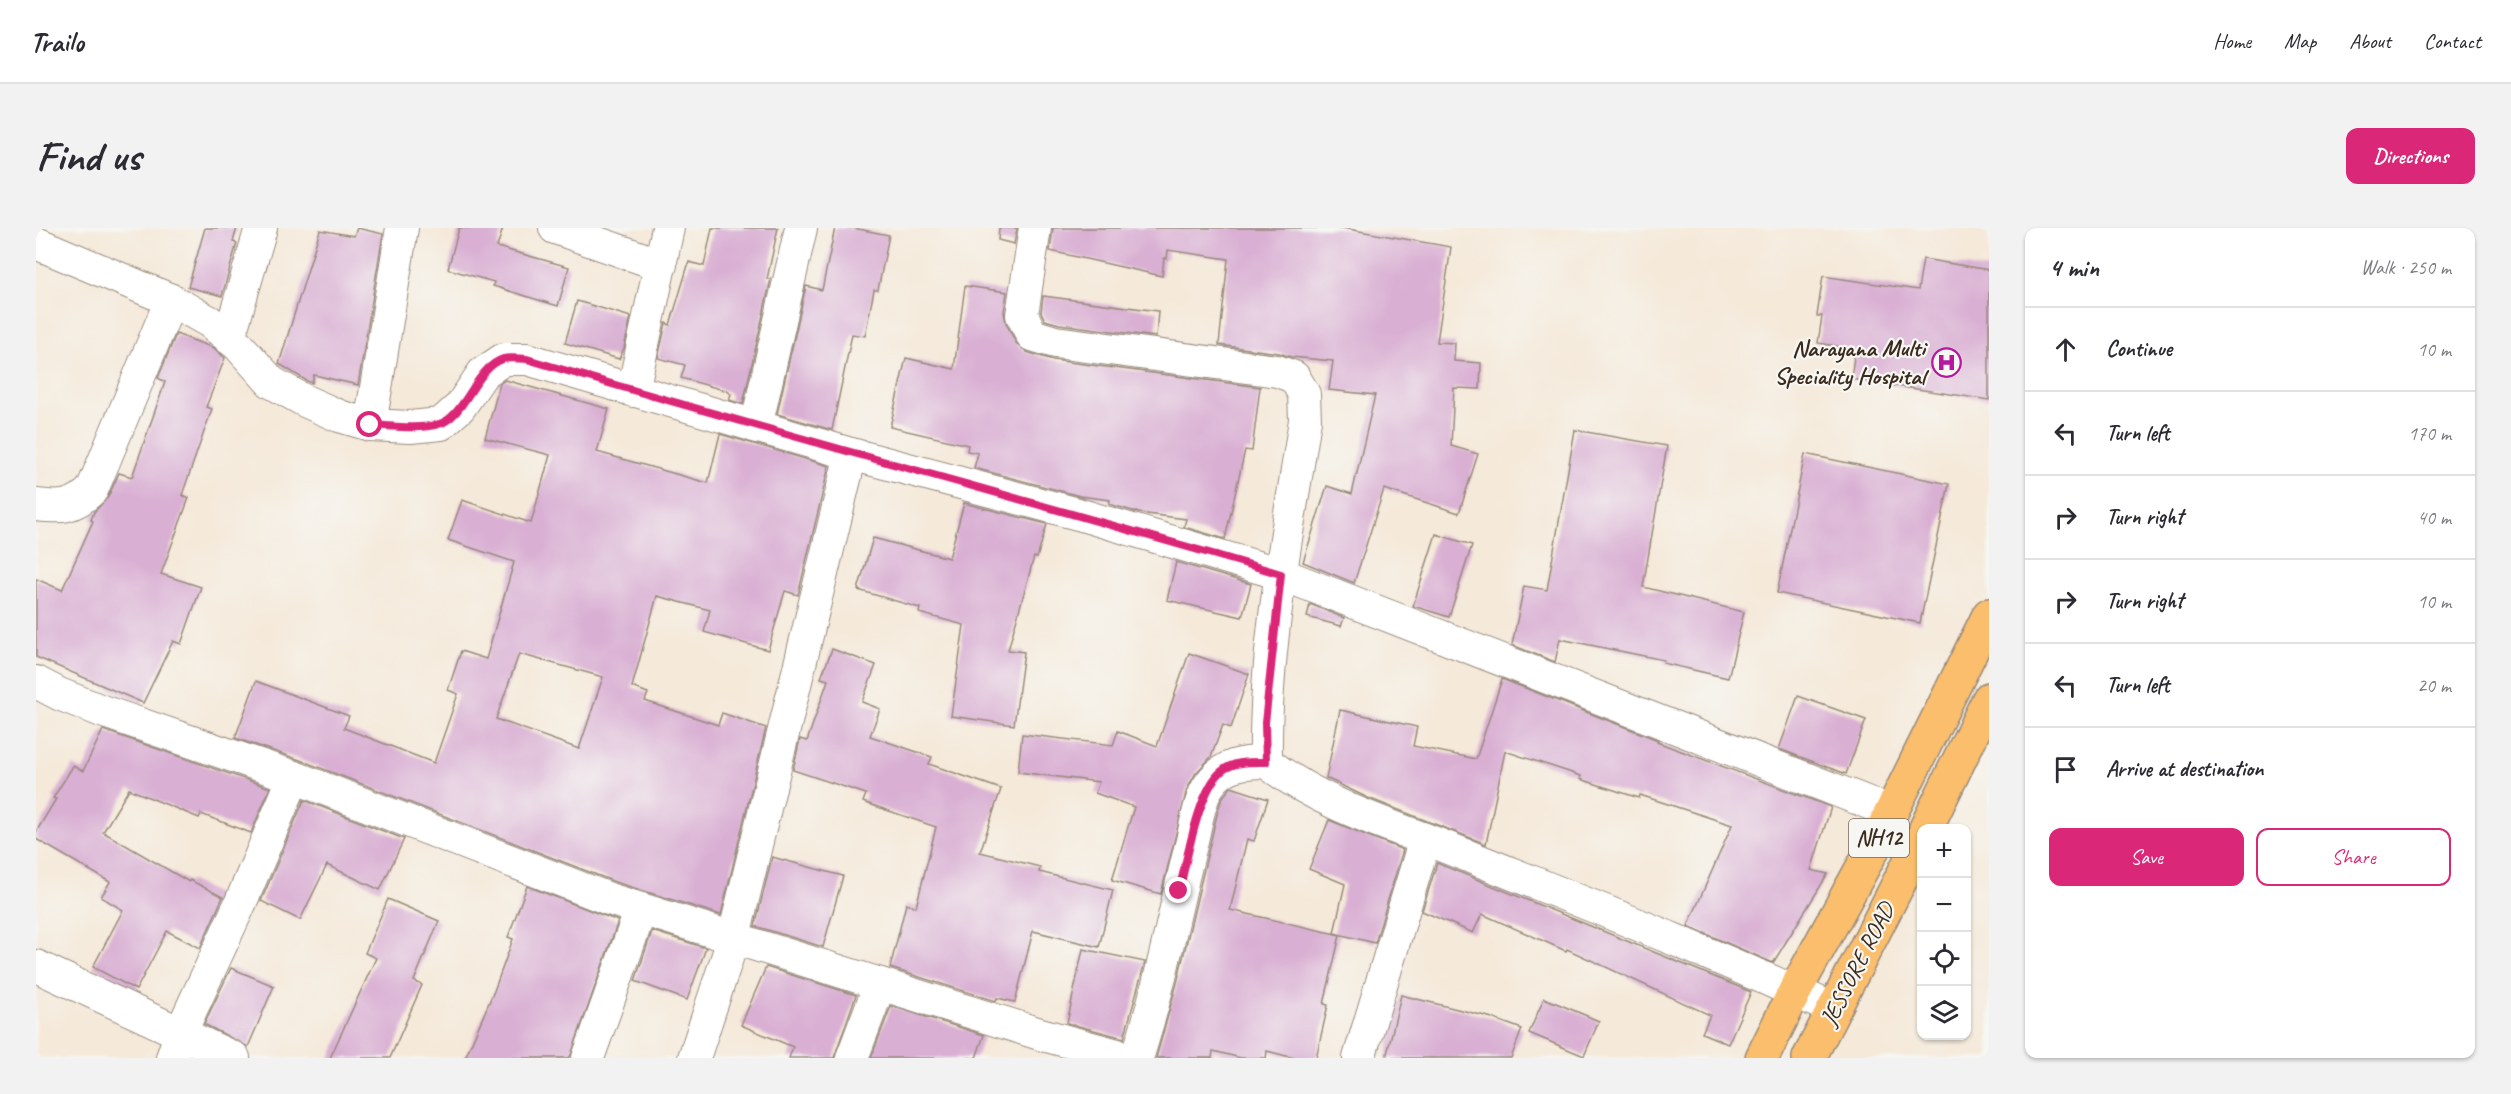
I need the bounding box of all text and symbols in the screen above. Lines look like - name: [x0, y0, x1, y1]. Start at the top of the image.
- text: Trailo: [30, 24, 84, 59]
- text: Home: [2213, 28, 2251, 54]
- text: Map: [2284, 28, 2316, 54]
- text: About: [2349, 28, 2391, 54]
- text: Contact: [2424, 28, 2481, 54]
- button: Directions: [2346, 128, 2475, 184]
- text: Find us: [36, 130, 141, 183]
- text: 4 min: [2049, 251, 2099, 284]
- text: Walk · 250 m: [2361, 255, 2451, 280]
- place label: Narayana Multi Speciality Hospital: [1774, 333, 1930, 391]
- icon: ahead: [2049, 333, 2082, 366]
- text: Continue: [2106, 335, 2172, 363]
- text: 10 m: [2417, 337, 2451, 362]
- hospital icon: Narayana Multi Speciality Hospital: [1930, 346, 1962, 378]
- route start: [356, 411, 382, 437]
- icon: left: [2049, 417, 2082, 450]
- text: Turn left: [2106, 419, 2170, 447]
- text: 170 m: [2408, 421, 2451, 446]
- icon: right: [2049, 501, 2082, 534]
- text: Turn right: [2106, 503, 2183, 531]
- text: 40 m: [2417, 505, 2451, 530]
- icon: right: [2049, 585, 2082, 618]
- text: Turn right: [2106, 587, 2183, 615]
- text: 10 m: [2417, 589, 2451, 614]
- icon: left: [2049, 669, 2082, 702]
- text: Turn left: [2106, 671, 2170, 699]
- text: 20 m: [2417, 673, 2451, 698]
- icon: arrive: [2049, 753, 2082, 786]
- text: Arrive at destination: [2106, 755, 2263, 783]
- road number: NH12: [1849, 819, 1909, 857]
- map controls: [1917, 824, 1971, 1040]
- button: +: [1917, 824, 1971, 878]
- button: Save: [2049, 828, 2244, 886]
- button: Share: [2256, 828, 2451, 886]
- route end: [1165, 877, 1191, 903]
- button: −: [1917, 878, 1971, 932]
- street label: JESSORE ROAD: [1813, 895, 1902, 1032]
- button: locate: [1917, 932, 1971, 986]
- button: layers: [1917, 986, 1971, 1040]

